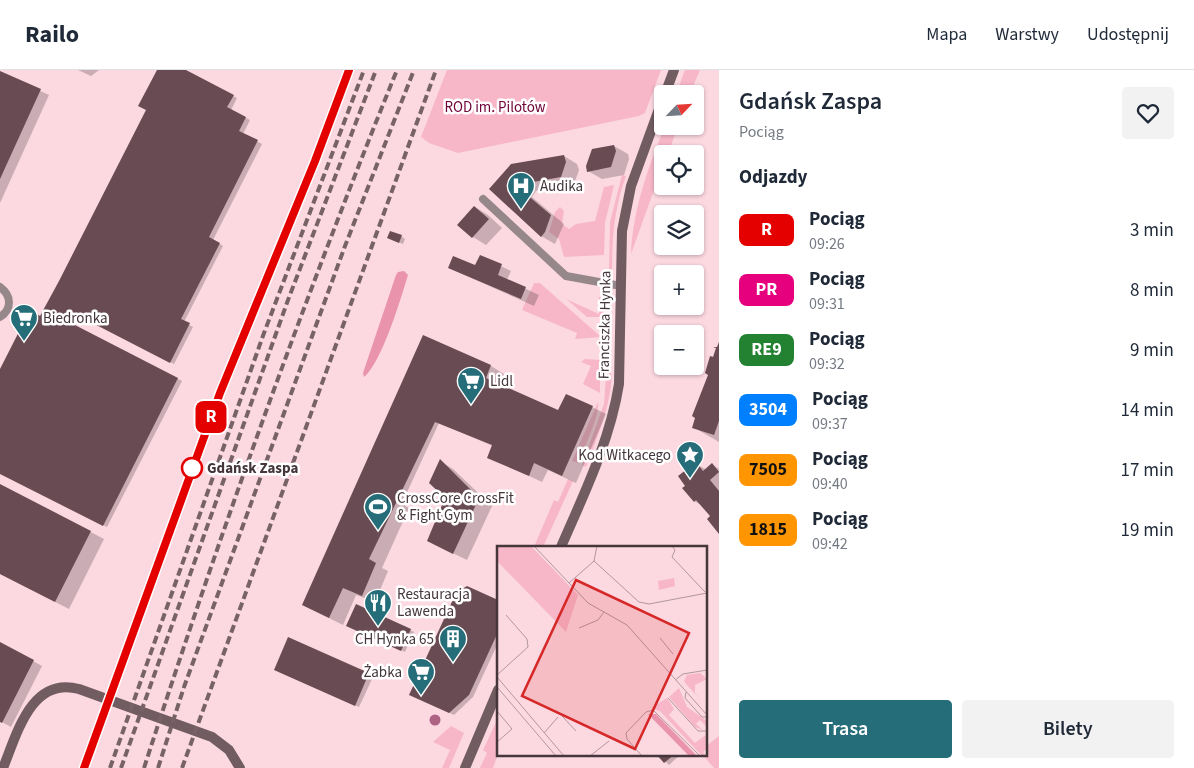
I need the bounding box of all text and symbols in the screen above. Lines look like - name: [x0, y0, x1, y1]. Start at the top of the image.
- text: Railo: [25, 17, 79, 52]
- text: Mapa: [926, 22, 967, 47]
- text: Warstwy: [995, 22, 1059, 47]
- text: Udostępnij: [1087, 22, 1169, 47]
- text: Gdańsk Zaspa: [739, 84, 882, 119]
- north arrow: [654, 85, 704, 135]
- map controls: [654, 85, 704, 375]
- button: heart: [1122, 87, 1174, 139]
- park label: ROD im. Pilotów: [444, 97, 546, 118]
- text: Pociąg: [739, 121, 784, 143]
- button: locate: [654, 145, 704, 195]
- text: Odjazdy: [739, 164, 808, 191]
- hospital icon: Audika: [506, 171, 536, 210]
- place label: Audika: [540, 176, 583, 197]
- button: layers: [654, 205, 704, 255]
- text: Pociąg: [809, 206, 865, 233]
- text: R: [761, 217, 772, 242]
- text: 3 min: [1130, 217, 1174, 244]
- text: 09:26: [809, 233, 845, 255]
- button: +: [654, 265, 704, 315]
- text: Pociąg: [809, 266, 865, 293]
- street label: Franciszka Hynka: [594, 271, 616, 379]
- text: PR: [756, 277, 777, 302]
- text: 8 min: [1130, 277, 1174, 304]
- text: 09:31: [809, 293, 845, 315]
- supermarket icon: Biedronka: [9, 303, 39, 342]
- place label: Biedronka: [43, 308, 108, 329]
- button: −: [654, 325, 704, 375]
- text: Pociąg: [809, 326, 865, 353]
- text: RE9: [751, 337, 782, 362]
- text: 9 min: [1130, 337, 1174, 364]
- text: 09:32: [809, 353, 845, 375]
- supermarket icon: Lidl: [456, 366, 486, 405]
- place label: Lidl: [490, 371, 513, 392]
- text: Pociąg: [812, 386, 868, 413]
- text: 3504: [749, 397, 787, 422]
- text: 14 min: [1120, 397, 1174, 424]
- line badge: R: [195, 401, 227, 433]
- text: R: [205, 404, 217, 429]
- text: 09:37: [812, 413, 848, 435]
- place icon: Kod Witkacego: [675, 440, 705, 479]
- place label: Kod Witkacego: [578, 445, 671, 466]
- text: Pociąg: [812, 446, 868, 473]
- marker: Gdańsk Zaspa: [181, 457, 203, 479]
- text: 7505: [749, 457, 787, 482]
- text: 17 min: [1120, 457, 1174, 484]
- place label: Gdańsk Zaspa: [207, 458, 298, 479]
- text: 09:40: [812, 473, 848, 495]
- place label: CrossCore CrossFit & Fight Gym: [397, 488, 514, 526]
- sports icon: CrossCore CrossFit & Fight Gym: [363, 492, 393, 531]
- text: Pociąg: [812, 506, 868, 533]
- text: 1815: [749, 517, 787, 542]
- text: 19 min: [1120, 517, 1174, 544]
- text: 09:42: [812, 533, 848, 555]
- inset map: [497, 546, 706, 756]
- place label: Restauracja Lawenda: [397, 584, 470, 622]
- restaurant icon: Restauracja Lawenda: [363, 588, 393, 627]
- building icon: CH Hynka 65: [438, 624, 468, 663]
- place label: CH Hynka 65: [355, 629, 434, 650]
- supermarket icon: Żabka: [406, 657, 436, 696]
- place label: Żabka: [363, 662, 402, 683]
- button: Trasa: [739, 700, 952, 758]
- button: Bilety: [962, 700, 1174, 758]

